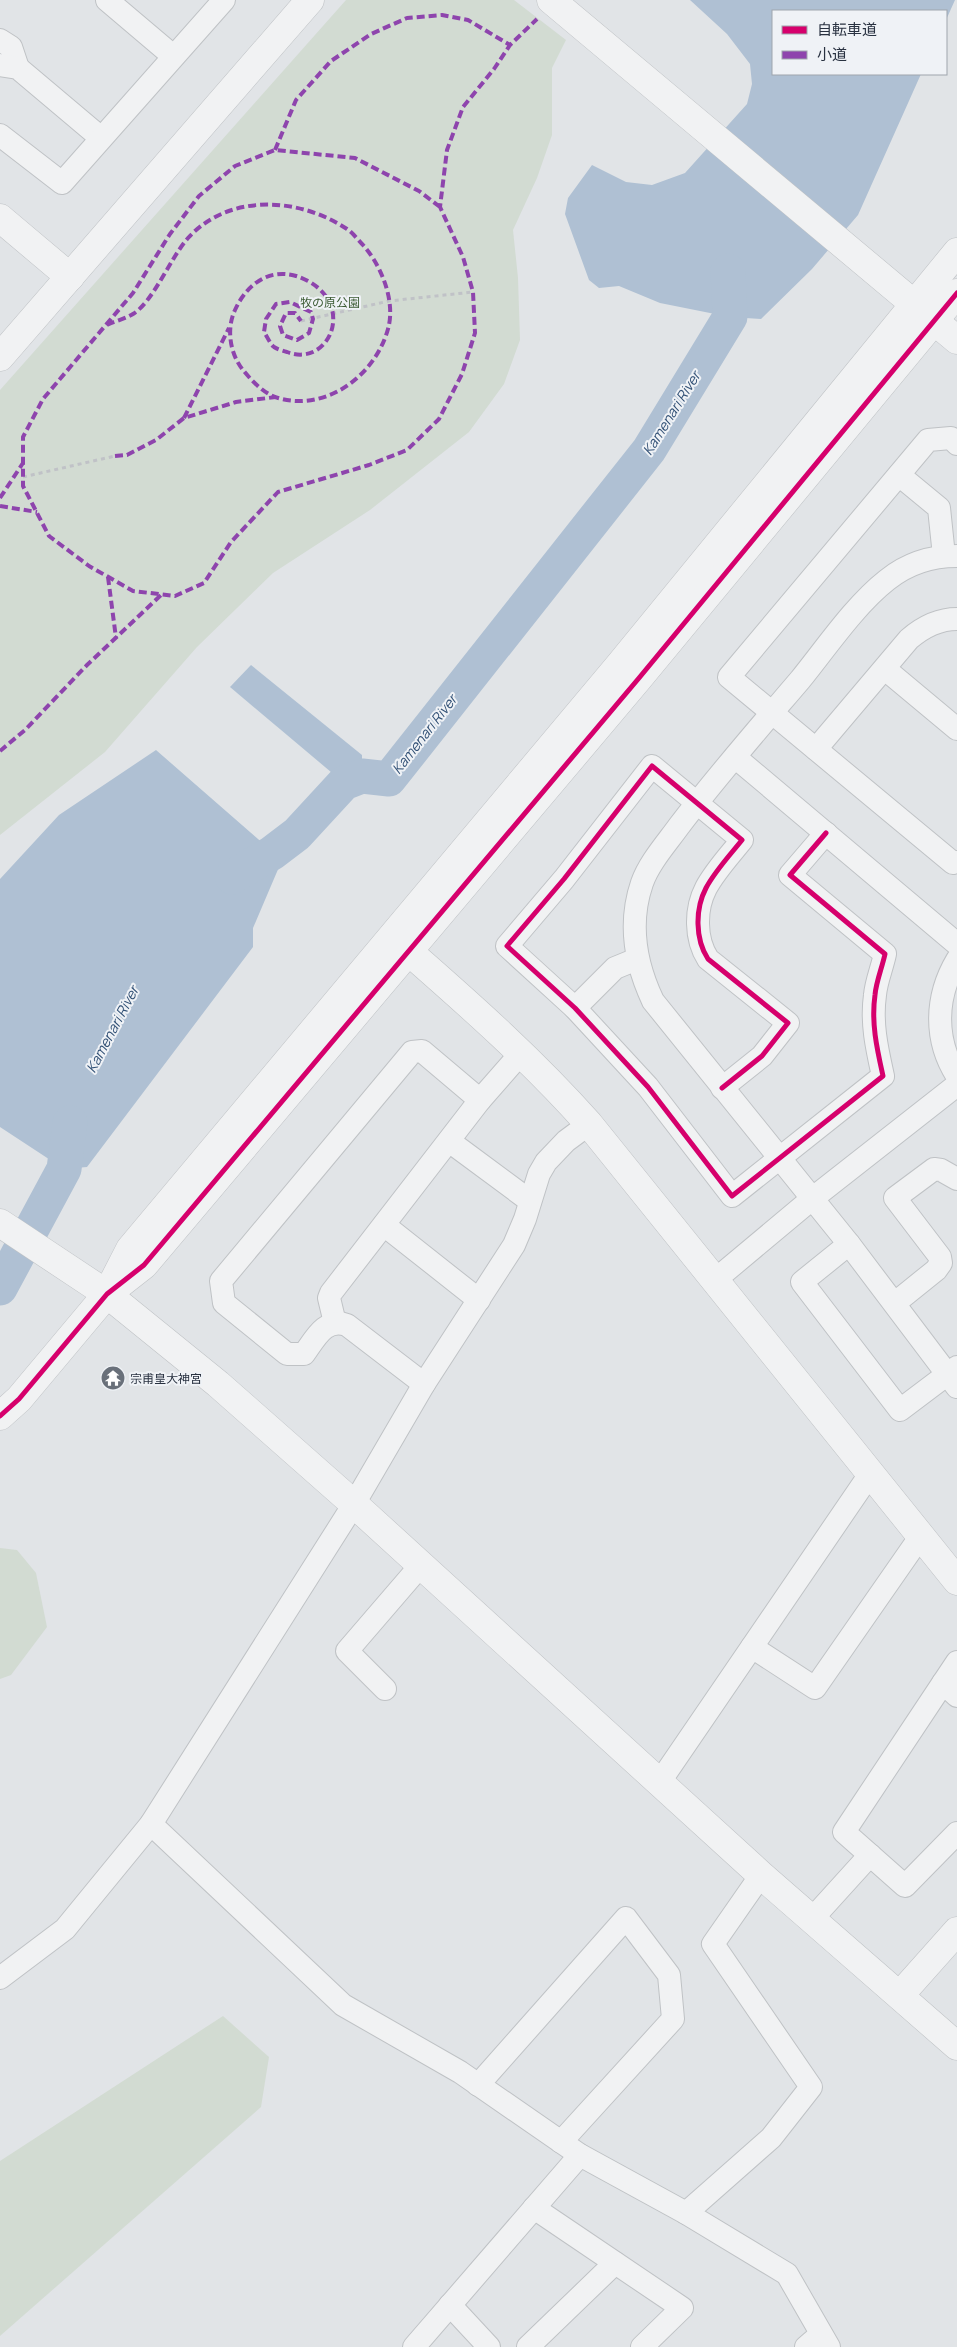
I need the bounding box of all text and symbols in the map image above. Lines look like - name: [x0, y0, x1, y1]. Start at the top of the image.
- legend: [772, 10, 947, 75]
- text: 自転車道: [817, 19, 877, 40]
- text: 小道: [817, 44, 847, 65]
- park label: 牧の原公園: [300, 294, 360, 311]
- water label: Kamenari River: [638, 366, 705, 458]
- water label: Kamenari River: [387, 689, 462, 777]
- water label: Kamenari River: [81, 981, 144, 1076]
- temple icon: 宗甫皇大神宮: [100, 1365, 126, 1391]
- place label: 宗甫皇大神宮: [130, 1370, 202, 1387]

